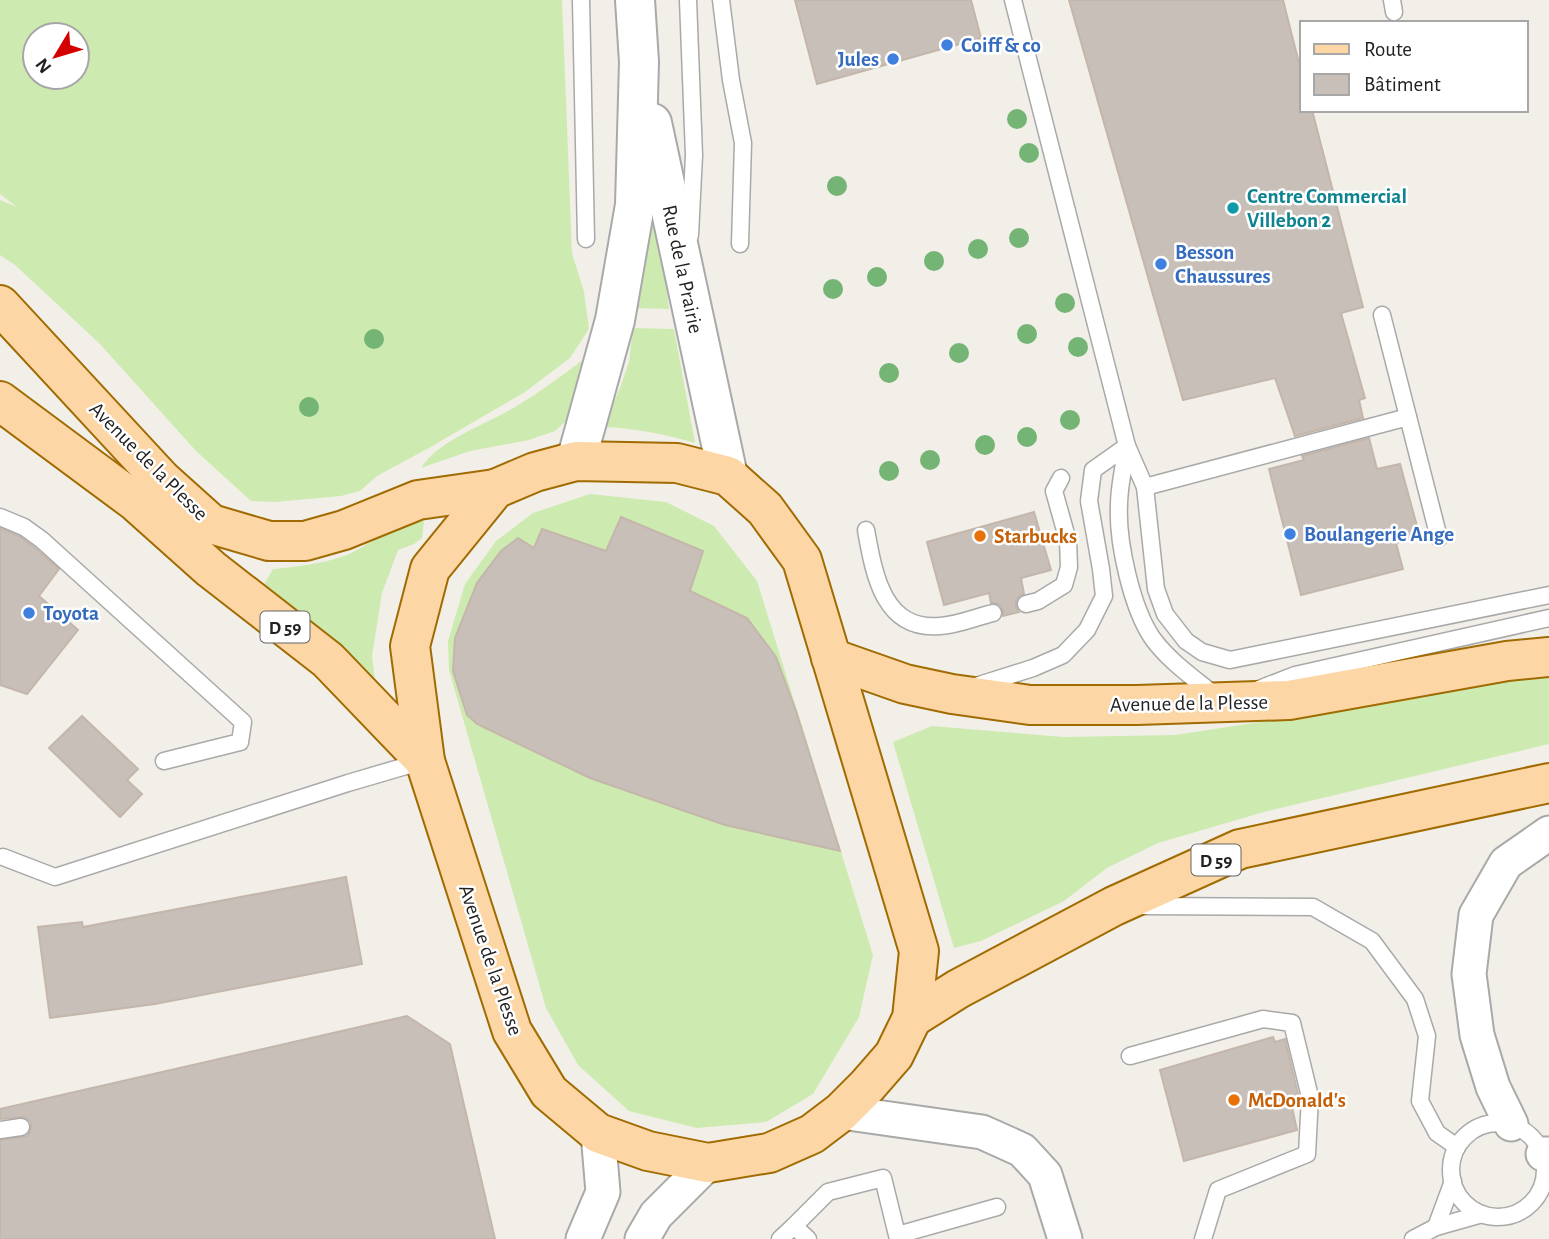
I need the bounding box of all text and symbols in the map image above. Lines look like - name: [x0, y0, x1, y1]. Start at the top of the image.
- north arrow: [21, 21, 91, 91]
- legend: [1300, 21, 1528, 112]
- place label: Coiff & co: [961, 35, 1041, 56]
- marker: Coiff & co: [939, 37, 955, 53]
- text: Route: [1364, 39, 1412, 60]
- place label: Jules: [838, 49, 879, 70]
- marker: Jules: [885, 51, 901, 67]
- text: N: [32, 54, 55, 77]
- text: Bâtiment: [1364, 74, 1441, 95]
- place label: Centre Commercial Villebon 2: [1247, 186, 1407, 231]
- marker: Centre Commercial Villebon 2: [1225, 200, 1241, 216]
- street label: Rue de la Prairie: [659, 203, 706, 335]
- place label: Besson Chaussures: [1175, 242, 1270, 287]
- marker: Besson Chaussures: [1153, 256, 1169, 272]
- street label: Avenue de la Plesse: [85, 398, 212, 525]
- place label: Boulangerie Ange: [1304, 524, 1454, 545]
- place label: Starbucks: [994, 526, 1077, 547]
- marker: Boulangerie Ange: [1282, 526, 1298, 542]
- marker: Starbucks: [972, 528, 988, 544]
- place label: Toyota: [43, 603, 99, 624]
- marker: Toyota: [21, 605, 37, 621]
- road number: D 59: [260, 612, 310, 642]
- street label: Avenue de la Plesse: [1110, 692, 1268, 715]
- road number: D 59: [1192, 845, 1240, 876]
- street label: Avenue de la Plesse: [455, 882, 526, 1038]
- place label: McDonald's: [1248, 1090, 1346, 1111]
- marker: McDonald's: [1226, 1092, 1242, 1108]

